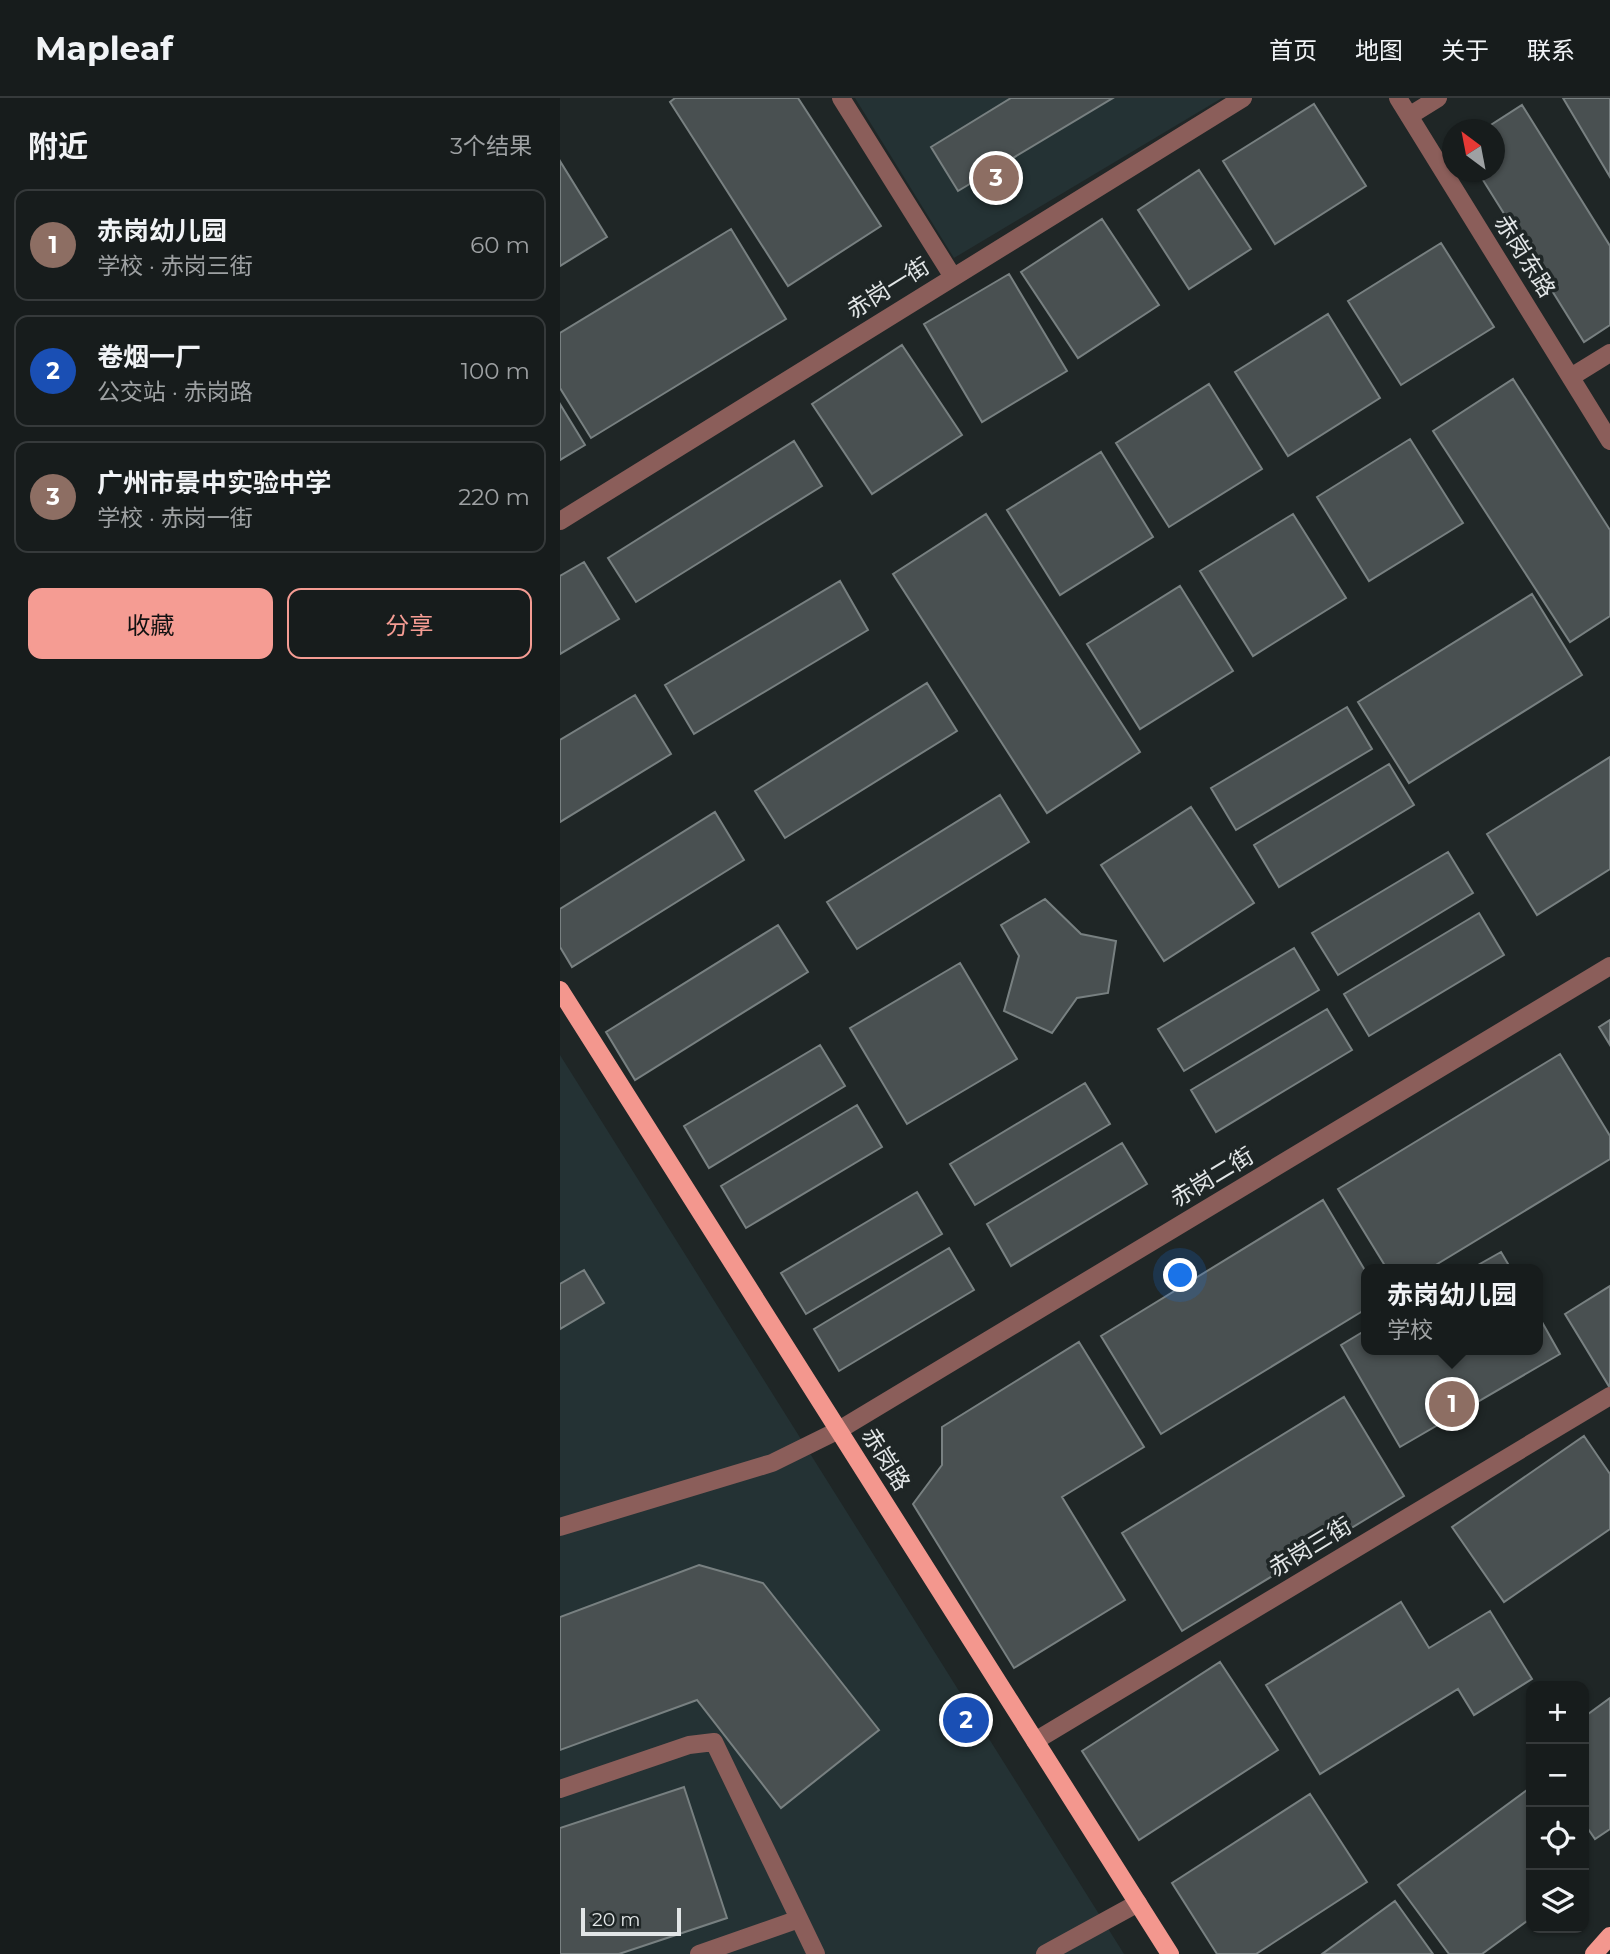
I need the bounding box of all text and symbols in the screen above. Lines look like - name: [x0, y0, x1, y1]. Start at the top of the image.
- text: Mapleaf: [35, 28, 173, 68]
- text: 首页: [1269, 36, 1317, 65]
- text: 地图: [1355, 36, 1403, 65]
- text: 关于: [1441, 36, 1489, 65]
- text: 联系: [1527, 36, 1575, 65]
- north arrow: [1442, 119, 1505, 182]
- text: 附近: [28, 128, 88, 165]
- text: 3个结果: [450, 132, 532, 160]
- pin: 3: [973, 152, 1019, 204]
- street label: 赤岗东路: [1489, 210, 1561, 302]
- text: 赤岗幼儿园: [97, 215, 227, 247]
- text: 1: [48, 231, 58, 259]
- text: 60 m: [470, 231, 530, 259]
- text: 学校 · 赤岗三街: [97, 252, 253, 280]
- street label: 赤岗一街: [842, 252, 934, 324]
- text: 卷烟一厂: [97, 341, 201, 373]
- text: 2: [46, 357, 60, 385]
- text: 100 m: [461, 357, 530, 385]
- text: 公交站 · 赤岗路: [97, 378, 253, 406]
- text: 广州市景中实验中学: [97, 467, 331, 499]
- text: 3: [46, 483, 60, 511]
- text: 220 m: [458, 483, 530, 511]
- text: 学校 · 赤岗一街: [97, 504, 253, 532]
- button: 收藏: [28, 588, 273, 659]
- button: 分享: [287, 588, 532, 659]
- street label: 赤岗二街: [1165, 1141, 1259, 1213]
- your location: [1163, 1258, 1197, 1292]
- popup: [1361, 1264, 1543, 1355]
- text: 赤岗幼儿园: [1387, 1279, 1517, 1311]
- text: 学校: [1387, 1316, 1433, 1344]
- pin: 1: [1429, 1378, 1475, 1430]
- street label: 赤岗路: [856, 1422, 916, 1496]
- street label: 赤岗三街: [1263, 1511, 1357, 1583]
- map controls: [1526, 1681, 1589, 1933]
- button: +: [1526, 1681, 1589, 1744]
- pin: 2: [943, 1694, 989, 1746]
- button: −: [1526, 1744, 1589, 1807]
- button: locate: [1526, 1807, 1589, 1870]
- button: layers: [1526, 1870, 1589, 1933]
- scale bar: [581, 1905, 681, 1937]
- text: 20 m: [592, 1908, 640, 1931]

